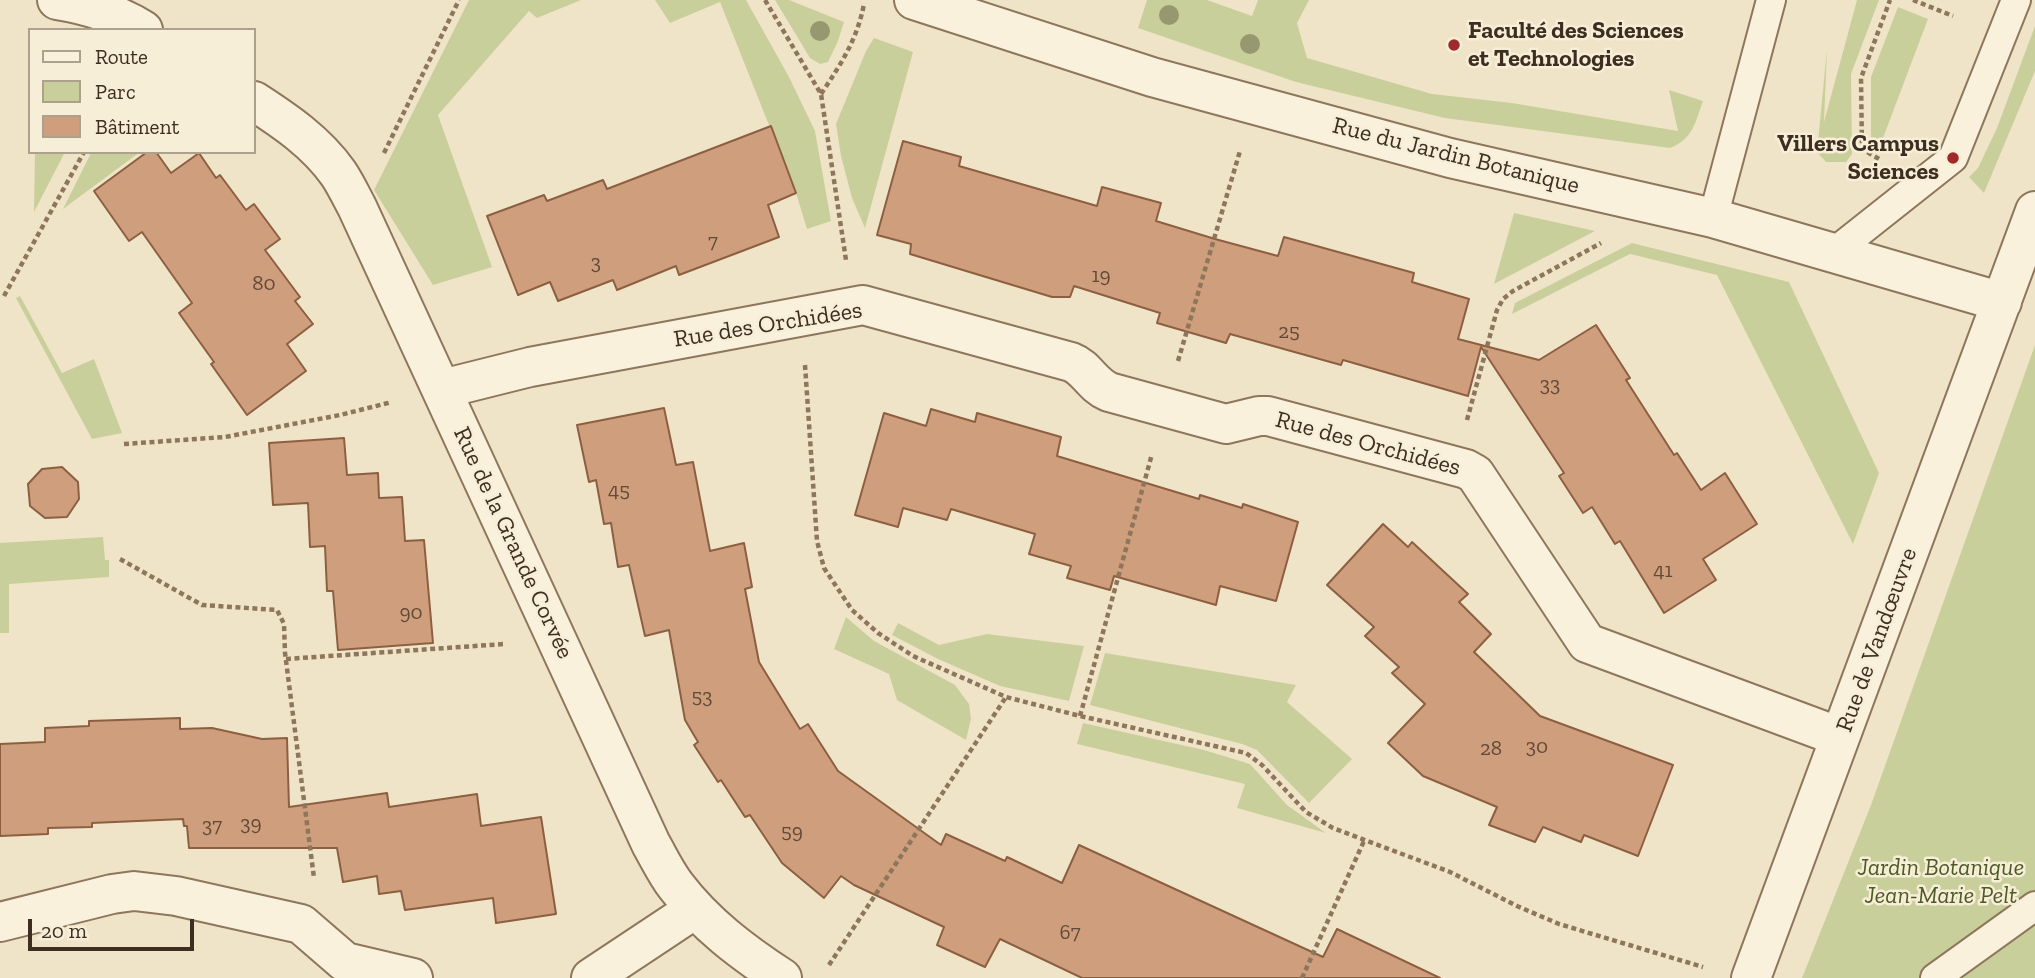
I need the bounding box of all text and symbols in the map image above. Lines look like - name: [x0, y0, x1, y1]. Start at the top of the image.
- place label: Faculté des Sciences et Technologies: [1468, 17, 1684, 73]
- legend: [28, 28, 256, 154]
- marker: Faculté des Sciences et Technologies: [1446, 37, 1462, 53]
- text: Route: [95, 44, 148, 69]
- text: Parc: [95, 79, 136, 104]
- street label: Rue du Jardin Botanique: [1330, 111, 1582, 201]
- text: Bâtiment: [95, 114, 179, 139]
- place label: Villers Campus Sciences: [1777, 130, 1939, 186]
- marker: Villers Campus Sciences: [1945, 150, 1961, 166]
- house number: 7: [708, 229, 718, 255]
- house number: 3: [591, 250, 601, 276]
- house number: 19: [1091, 263, 1111, 289]
- house number: 80: [252, 271, 276, 297]
- street label: Rue des Orchidées: [672, 296, 864, 354]
- house number: 25: [1278, 319, 1300, 345]
- house number: 33: [1540, 372, 1560, 398]
- street label: Rue des Orchidées: [1272, 405, 1464, 483]
- street label: Rue de la Grande Corvée: [447, 422, 579, 664]
- house number: 45: [608, 478, 630, 504]
- street label: Rue de Vandœuvre: [1830, 544, 1924, 736]
- house number: 41: [1653, 558, 1673, 584]
- house number: 90: [399, 600, 423, 626]
- house number: 53: [691, 684, 713, 710]
- house number: 30: [1526, 734, 1548, 760]
- house number: 28: [1480, 736, 1502, 762]
- house number: 39: [240, 811, 262, 837]
- house number: 37: [202, 813, 222, 839]
- house number: 59: [781, 819, 803, 845]
- park label: Jardin Botanique Jean-Marie Pelt: [1858, 854, 2024, 910]
- scale bar: [32, 904, 198, 948]
- text: 20 m: [41, 918, 87, 943]
- house number: 67: [1059, 920, 1081, 946]

